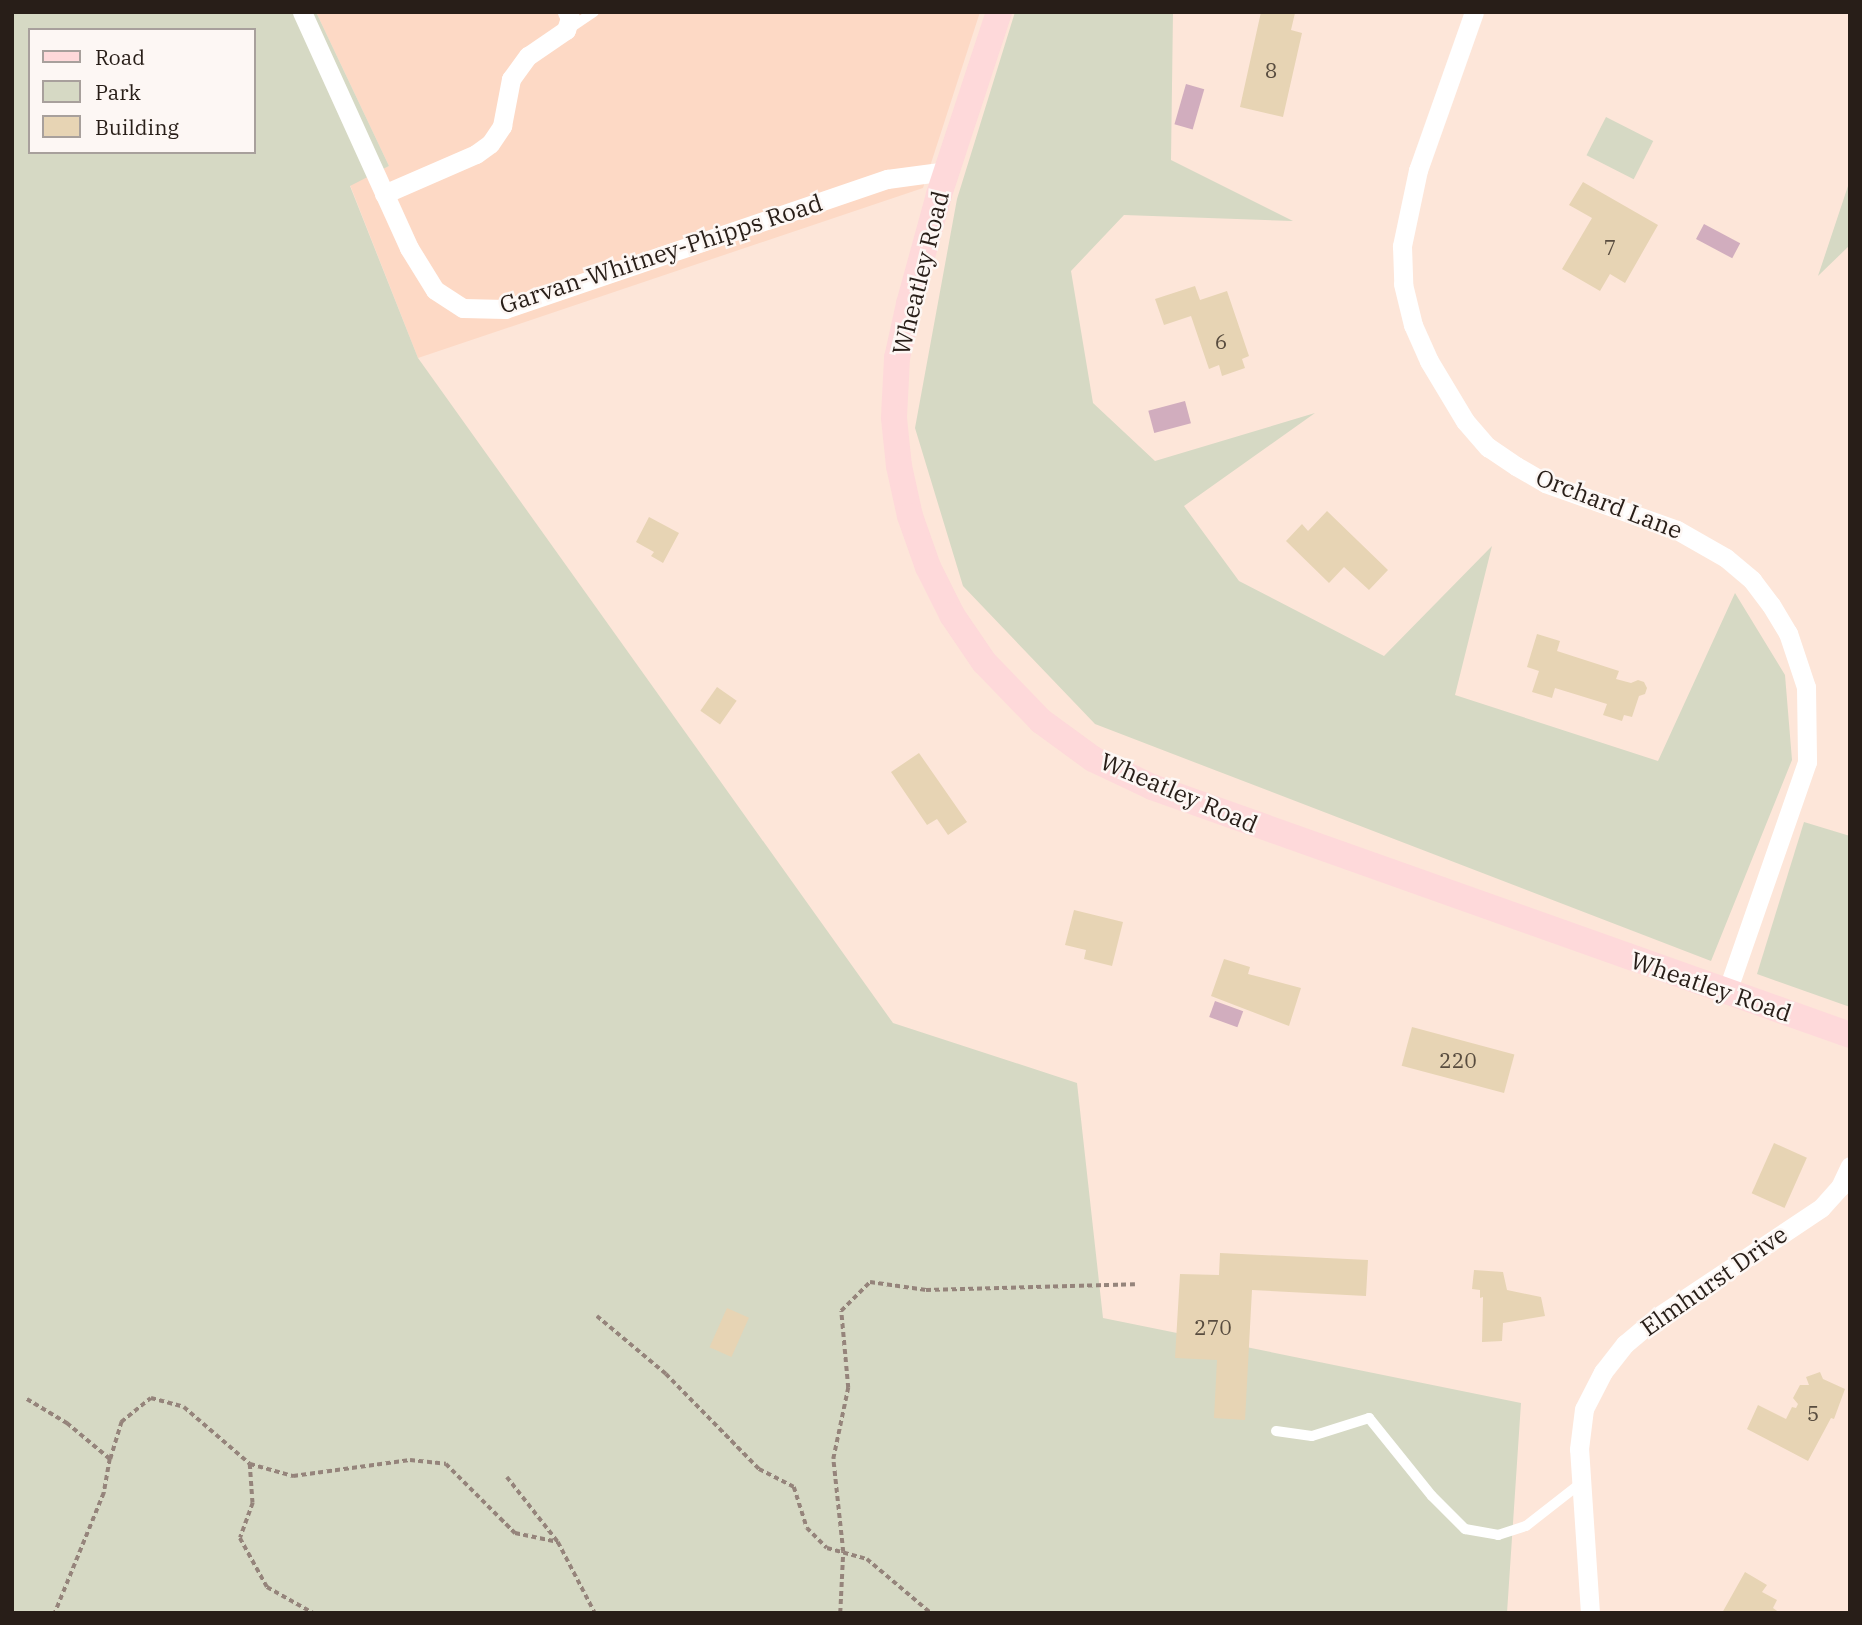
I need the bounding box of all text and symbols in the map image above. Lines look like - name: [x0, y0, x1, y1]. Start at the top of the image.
- legend: [28, 28, 256, 154]
- text: Road: [95, 43, 145, 71]
- house number: 8: [1265, 57, 1277, 83]
- text: Park: [95, 78, 141, 106]
- text: Building: [95, 113, 179, 141]
- street label: Garvan-Whitney-Phipps Road: [496, 188, 826, 320]
- street label: Wheatley Road: [887, 188, 955, 358]
- house number: 7: [1604, 234, 1616, 260]
- house number: 6: [1215, 328, 1227, 354]
- street label: Orchard Lane: [1532, 463, 1686, 545]
- street label: Wheatley Road: [1096, 747, 1262, 839]
- street label: Wheatley Road: [1627, 946, 1795, 1028]
- house number: 220: [1439, 1047, 1477, 1073]
- street label: Elmhurst Drive: [1635, 1220, 1793, 1342]
- house number: 270: [1194, 1314, 1232, 1340]
- house number: 5: [1807, 1400, 1819, 1426]

